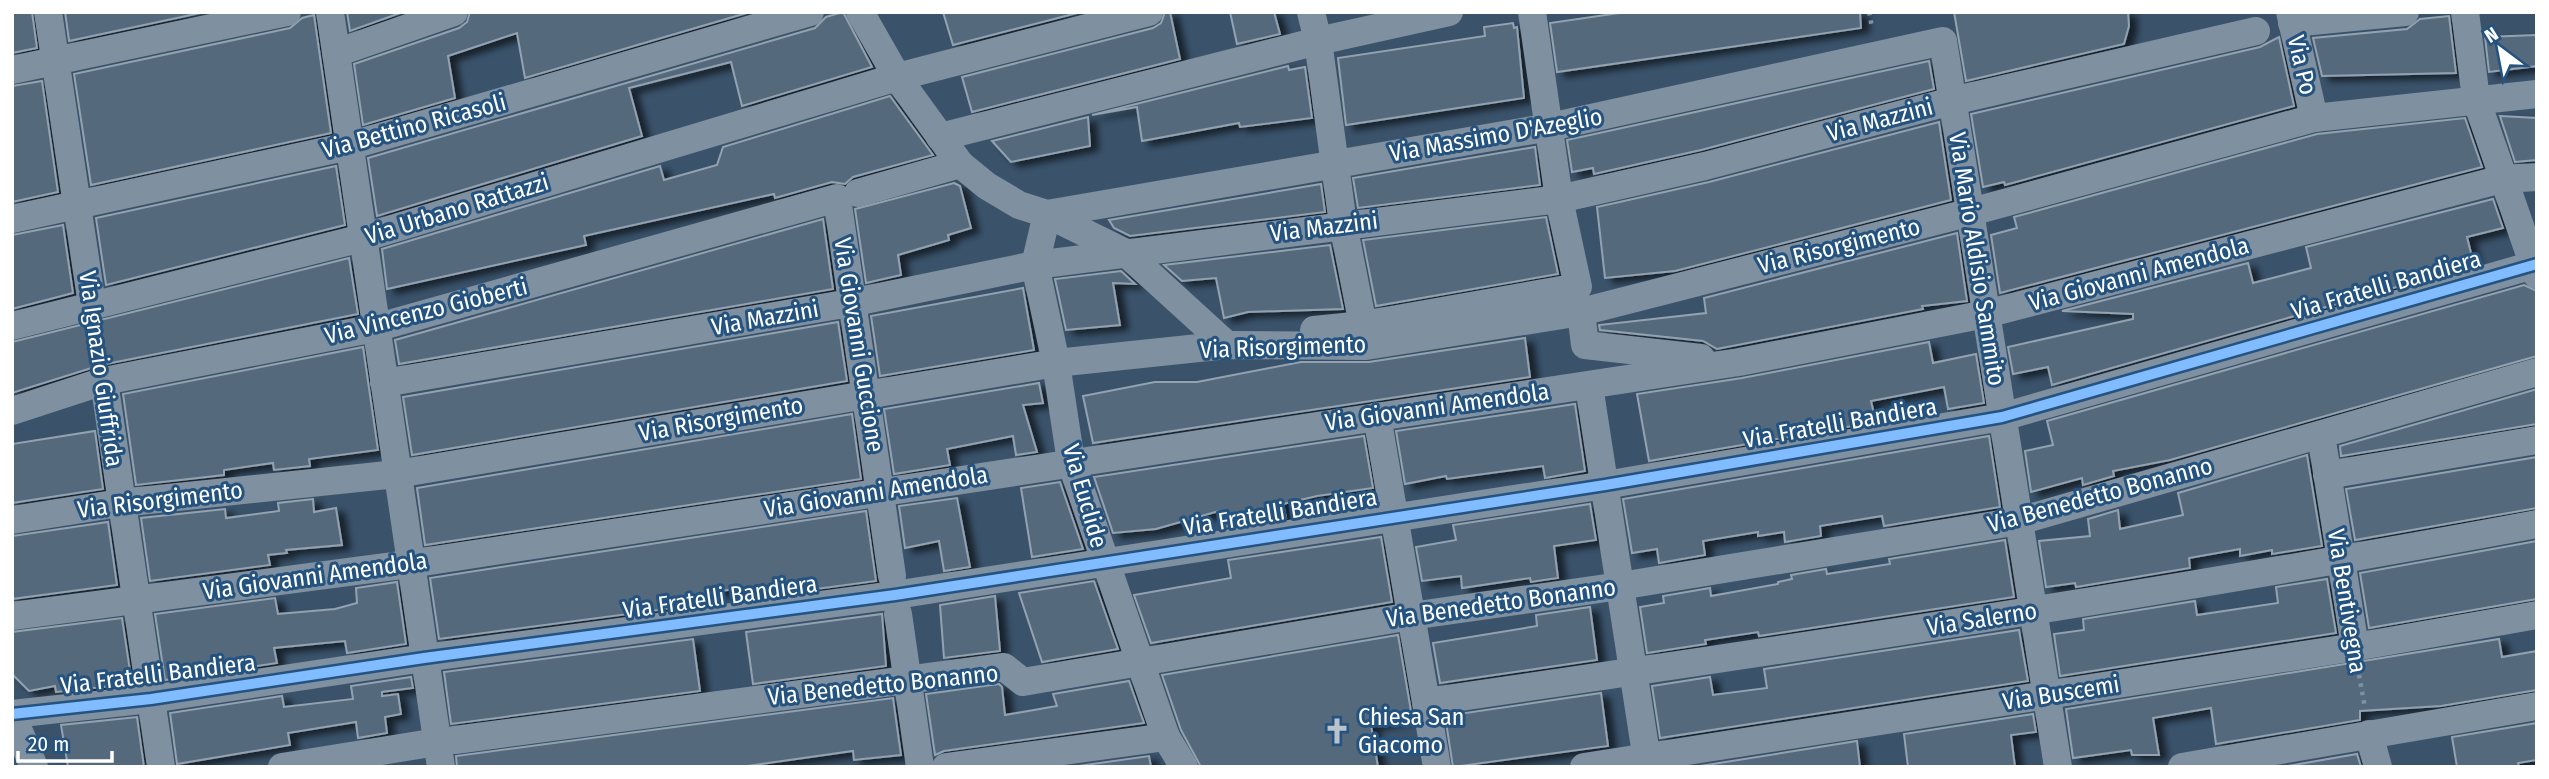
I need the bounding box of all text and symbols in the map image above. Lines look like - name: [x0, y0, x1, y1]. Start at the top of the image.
- north arrow: [2465, 14, 2535, 84]
- text: N: [2480, 22, 2502, 48]
- street label: Via Po: [2282, 33, 2322, 97]
- street label: Via Bettino Ricasoli: [319, 88, 509, 164]
- street label: Via Mazzini: [1824, 92, 1936, 148]
- street label: Via Massimo D'Azeglio: [1387, 103, 1605, 167]
- street label: Via Mario Aldisio Sammito: [1943, 130, 2011, 388]
- street label: Via Urbano Rattazzi: [362, 168, 552, 250]
- street label: Via Mazzini: [1269, 207, 1379, 247]
- street label: Via Risorgimento: [1755, 212, 1923, 280]
- street label: Via Giovanni Amendola: [2026, 231, 2252, 317]
- street label: Via Giovanni Guccione: [828, 236, 890, 454]
- street label: Via Fratelli Bandiera: [2288, 245, 2484, 325]
- street label: Via Ignazio Giuffrida: [73, 269, 129, 469]
- street label: Via Vincenzo Gioberti: [322, 272, 530, 350]
- street label: Via Mazzini: [709, 295, 821, 341]
- street label: Via Risorgimento: [1200, 330, 1366, 364]
- street label: Via Giovanni Amendola: [1323, 377, 1551, 437]
- street label: Via Risorgimento: [637, 391, 805, 447]
- street label: Via Fratelli Bandiera: [1741, 392, 1939, 454]
- street label: Via Euclide: [1057, 441, 1113, 551]
- street label: Via Benedetto Bonanno: [1985, 452, 2215, 538]
- street label: Via Giovanni Amendola: [762, 460, 990, 524]
- street label: Via Risorgimento: [76, 476, 244, 524]
- street label: Via Fratelli Bandiera: [1181, 483, 1379, 541]
- street label: Via Bentivegna: [2322, 527, 2372, 675]
- street label: Via Giovanni Amendola: [201, 546, 429, 606]
- street label: Via Fratelli Bandiera: [621, 569, 819, 625]
- street label: Via Benedetto Bonanno: [1384, 573, 1618, 633]
- street label: Via Salerno: [1925, 597, 2039, 641]
- street label: Via Fratelli Bandiera: [59, 648, 257, 700]
- street label: Via Benedetto Bonanno: [766, 659, 1000, 711]
- street label: Via Buscemi: [2001, 670, 2121, 716]
- place label: Chiesa San Giacomo: [1358, 703, 1464, 759]
- church icon: Chiesa San Giacomo: [1322, 716, 1352, 746]
- scale bar: [18, 720, 112, 764]
- text: 20 m: [28, 731, 69, 757]

